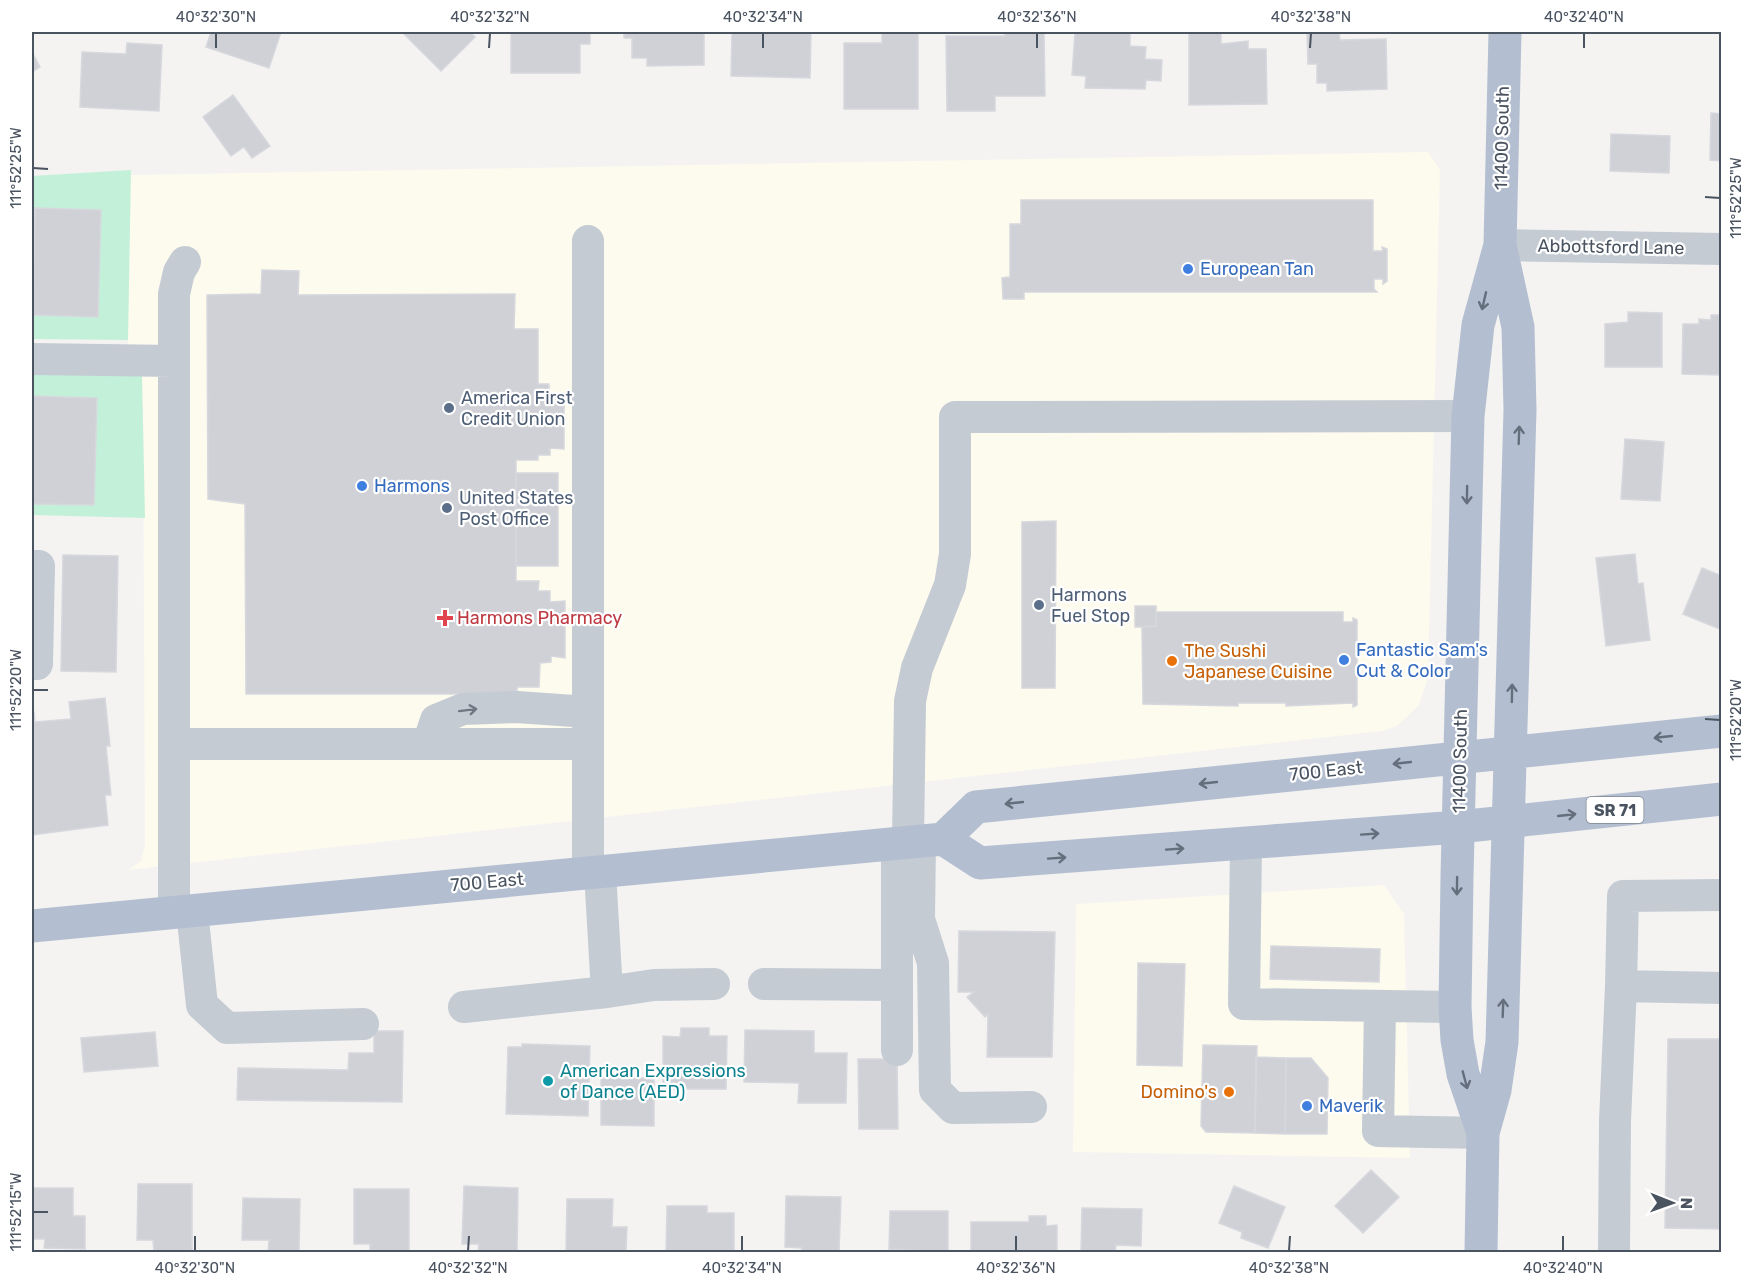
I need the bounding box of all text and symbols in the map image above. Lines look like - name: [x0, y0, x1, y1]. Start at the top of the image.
- text: 40°32'30"N: [176, 8, 256, 26]
- text: 40°32'32"N: [450, 8, 530, 26]
- text: 40°32'34"N: [723, 8, 803, 26]
- text: 40°32'36"N: [997, 8, 1077, 26]
- text: 40°32'38"N: [1271, 8, 1351, 26]
- text: 40°32'40"N: [1544, 8, 1624, 26]
- street label: 11400 South: [1490, 86, 1514, 190]
- text: 111°52'25"W: [7, 127, 25, 209]
- text: 111°52'25"W: [1727, 157, 1745, 239]
- street label: Abbottsford Lane: [1537, 235, 1685, 259]
- place label: European Tan: [1200, 258, 1314, 280]
- marker: European Tan: [1181, 262, 1195, 276]
- one-way arrow: [1478, 291, 1490, 310]
- place label: America First Credit Union: [461, 387, 573, 430]
- marker: America First Credit Union: [442, 401, 456, 415]
- one-way arrow: [1513, 425, 1525, 445]
- place label: Harmons: [374, 475, 450, 497]
- marker: Harmons: [355, 479, 369, 493]
- one-way arrow: [1461, 484, 1472, 504]
- place label: United States Post Office: [459, 487, 574, 530]
- marker: United States Post Office: [440, 501, 454, 515]
- place label: Harmons Fuel Stop: [1051, 584, 1130, 627]
- marker: Harmons Fuel Stop: [1032, 598, 1046, 612]
- place label: Harmons Pharmacy: [457, 607, 622, 629]
- marker: Harmons Pharmacy: [438, 611, 452, 625]
- place label: Fantastic Sam's Cut & Color: [1356, 639, 1488, 682]
- place label: The Sushi Japanese Cuisine: [1184, 640, 1332, 683]
- text: 111°52'20"W: [7, 649, 25, 731]
- marker: Fantastic Sam's Cut & Color: [1337, 653, 1351, 667]
- marker: The Sushi Japanese Cuisine: [1165, 654, 1179, 668]
- text: 111°52'20"W: [1727, 679, 1745, 761]
- one-way arrow: [1506, 683, 1518, 703]
- one-way arrow: [458, 704, 477, 715]
- street label: 11400 South: [1448, 709, 1472, 813]
- one-way arrow: [1654, 732, 1674, 743]
- street label: 700 East: [1288, 756, 1364, 786]
- one-way arrow: [1392, 758, 1412, 769]
- one-way arrow: [1198, 778, 1218, 789]
- road number: SR 71: [1586, 797, 1644, 823]
- one-way arrow: [1005, 798, 1024, 809]
- one-way arrow: [1556, 809, 1576, 820]
- one-way arrow: [1359, 828, 1379, 839]
- one-way arrow: [1165, 843, 1185, 854]
- one-way arrow: [1046, 852, 1066, 863]
- street label: 700 East: [449, 868, 525, 896]
- one-way arrow: [1451, 875, 1463, 895]
- one-way arrow: [1498, 999, 1509, 1019]
- place label: American Expressions of Dance (AED): [560, 1060, 746, 1103]
- one-way arrow: [1460, 1070, 1471, 1089]
- marker: American Expressions of Dance (AED): [541, 1074, 555, 1088]
- place label: Domino's: [1140, 1081, 1217, 1103]
- marker: Domino's: [1222, 1085, 1236, 1099]
- place label: Maverik: [1319, 1095, 1384, 1117]
- marker: Maverik: [1300, 1099, 1314, 1113]
- text: 111°52'15"W: [7, 1172, 25, 1252]
- north arrow: [1642, 1173, 1702, 1233]
- text: N: [1677, 1197, 1696, 1209]
- text: 40°32'30"N: [155, 1259, 235, 1277]
- text: 40°32'32"N: [428, 1259, 508, 1277]
- text: 40°32'34"N: [702, 1259, 782, 1277]
- text: 40°32'36"N: [976, 1259, 1056, 1277]
- text: 40°32'38"N: [1249, 1259, 1329, 1277]
- text: 40°32'40"N: [1523, 1259, 1603, 1277]

